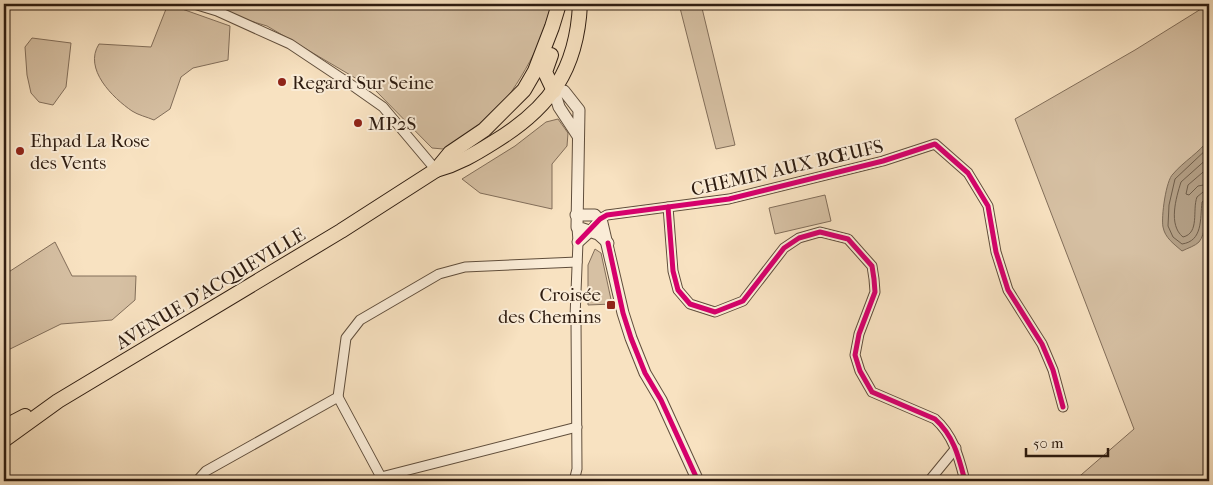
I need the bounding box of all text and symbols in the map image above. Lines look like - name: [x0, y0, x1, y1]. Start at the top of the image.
- place label: Regard Sur Seine: [292, 72, 434, 94]
- marker: Regard Sur Seine: [276, 76, 288, 88]
- place label: MP2S: [368, 113, 417, 135]
- marker: MP2S: [352, 117, 364, 129]
- place label: Ehpad La Rose des Vents: [30, 130, 150, 174]
- street label: CHEMIN AUX BŒUFS: [689, 135, 886, 201]
- marker: Ehpad La Rose des Vents: [14, 145, 26, 157]
- street label: AVENUE D'ACQUEVILLE: [111, 223, 310, 355]
- place label: Croisée des Chemins: [498, 284, 601, 328]
- marker: Croisée des Chemins: [605, 299, 617, 311]
- scale bar: [1026, 425, 1108, 457]
- text: 50 m: [1033, 434, 1064, 452]

